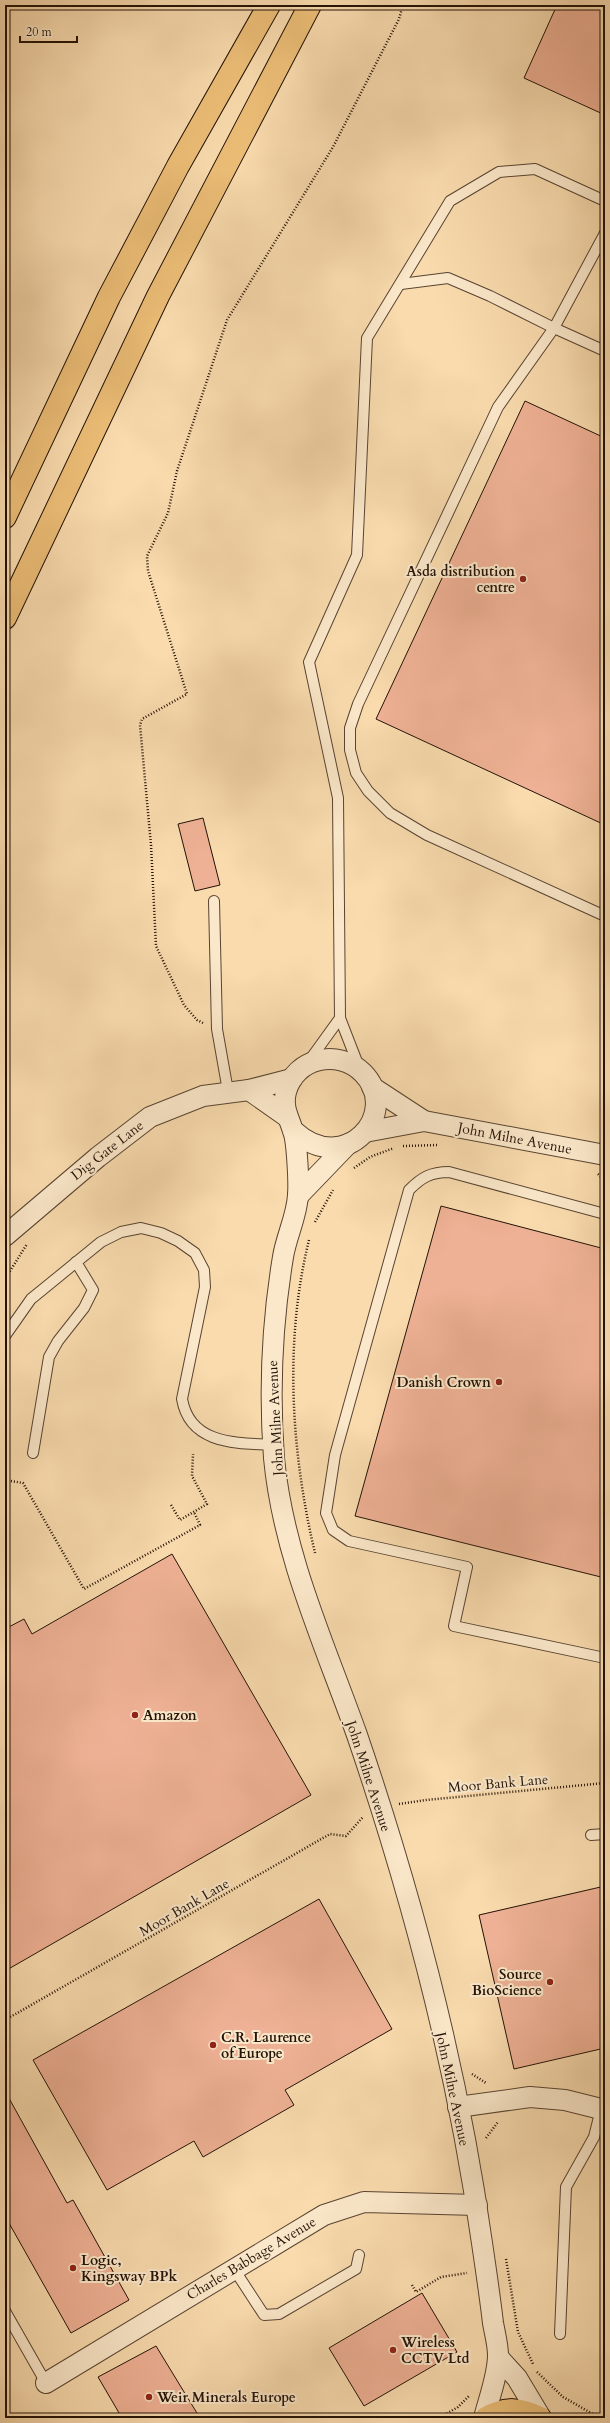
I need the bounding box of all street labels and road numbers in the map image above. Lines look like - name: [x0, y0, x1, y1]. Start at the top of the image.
- street label: Dig Gate Lane: [67, 1116, 148, 1185]
- street label: John Milne Avenue: [454, 1118, 574, 1159]
- street label: John Milne Avenue: [263, 1360, 288, 1478]
- street label: John Milne Avenue: [341, 1716, 395, 1834]
- street label: Moor Bank Lane: [447, 1770, 549, 1797]
- street label: Moor Bank Lane: [136, 1874, 233, 1941]
- street label: John Milne Avenue: [431, 2029, 474, 2148]
- street label: Charles Babbage Avenue: [183, 2212, 320, 2305]

